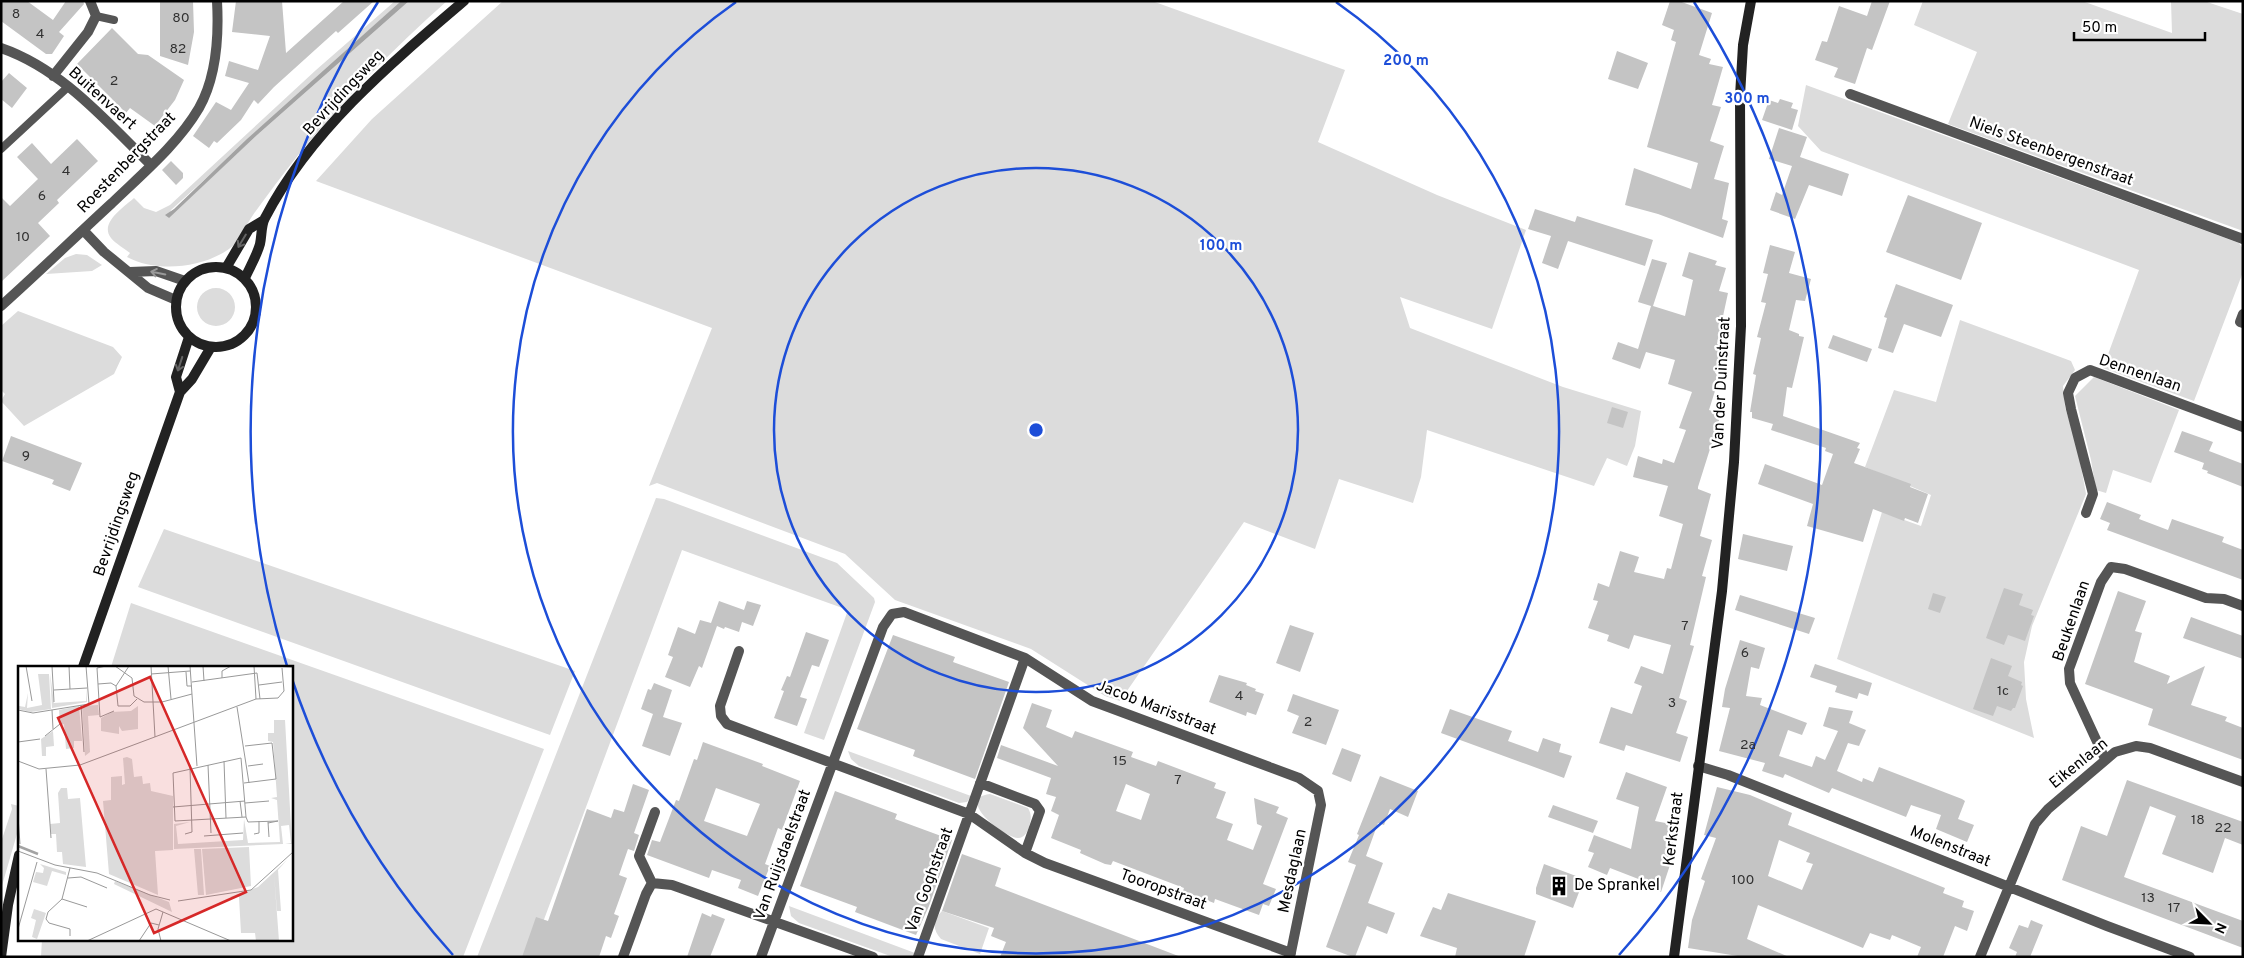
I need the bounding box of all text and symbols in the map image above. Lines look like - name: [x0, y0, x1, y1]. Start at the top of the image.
- house number: 8: [12, 6, 20, 23]
- house number: 80: [172, 10, 190, 27]
- scale bar: [2074, 10, 2205, 42]
- text: 50 m: [2082, 19, 2117, 38]
- house number: 4: [36, 26, 44, 43]
- house number: 82: [170, 41, 186, 58]
- street label: Bevrijdingsweg: [299, 46, 389, 140]
- text: 200 m: [1383, 52, 1429, 71]
- street label: Buitenvaert: [64, 63, 140, 135]
- house number: 2: [110, 73, 118, 90]
- text: 300 m: [1724, 90, 1770, 109]
- street label: Roestenbergstraat: [74, 108, 180, 218]
- street label: Niels Steenbergenstraat: [1966, 113, 2136, 191]
- house number: 4: [62, 163, 70, 180]
- house number: 6: [38, 188, 46, 205]
- house number: 10: [16, 229, 30, 246]
- one-way arrow: [236, 234, 246, 248]
- text: 100 m: [1200, 237, 1242, 256]
- one-way arrow: [151, 268, 167, 277]
- street label: Van der Duinstraat: [1709, 316, 1735, 450]
- street label: Dennenlaan: [2096, 351, 2184, 397]
- one-way arrow: [174, 356, 184, 372]
- centre of rings: [1027, 421, 1045, 439]
- house number: 9: [22, 448, 30, 465]
- street label: Bevrijdingsweg: [90, 469, 144, 579]
- street label: Beukenlaan: [2049, 578, 2095, 664]
- house number: 7: [1681, 618, 1689, 635]
- house number: 6: [1741, 645, 1749, 662]
- inset map: [18, 666, 292, 940]
- street label: Jacob Marisstraat: [1093, 676, 1219, 740]
- house number: 1c: [1997, 683, 2009, 700]
- house number: 4: [1235, 688, 1243, 705]
- house number: 3: [1668, 695, 1676, 712]
- house number: 2: [1304, 714, 1312, 731]
- street label: Eikenlaan: [2046, 734, 2112, 794]
- house number: 2a: [1740, 737, 1756, 754]
- house number: 15: [1113, 753, 1127, 770]
- house number: 7: [1174, 772, 1182, 789]
- street label: Van Ruijsdaelstraat: [750, 787, 816, 923]
- street label: Kerkstraat: [1660, 791, 1688, 867]
- house number: 18: [2191, 812, 2205, 829]
- house number: 22: [2214, 820, 2232, 837]
- street label: Molenstraat: [1907, 822, 1993, 872]
- street label: Van Goghstraat: [902, 825, 958, 935]
- street label: Mesdaglaan: [1274, 827, 1312, 915]
- street label: Tooropstraat: [1117, 865, 1209, 915]
- house number: 100: [1731, 872, 1755, 889]
- building icon: De Sprankel: [1548, 875, 1570, 897]
- place label: De Sprankel: [1574, 876, 1660, 896]
- house number: 13: [2141, 890, 2155, 907]
- north arrow: [2184, 898, 2234, 948]
- house number: 17: [2168, 900, 2180, 917]
- text: N: [2210, 920, 2229, 936]

